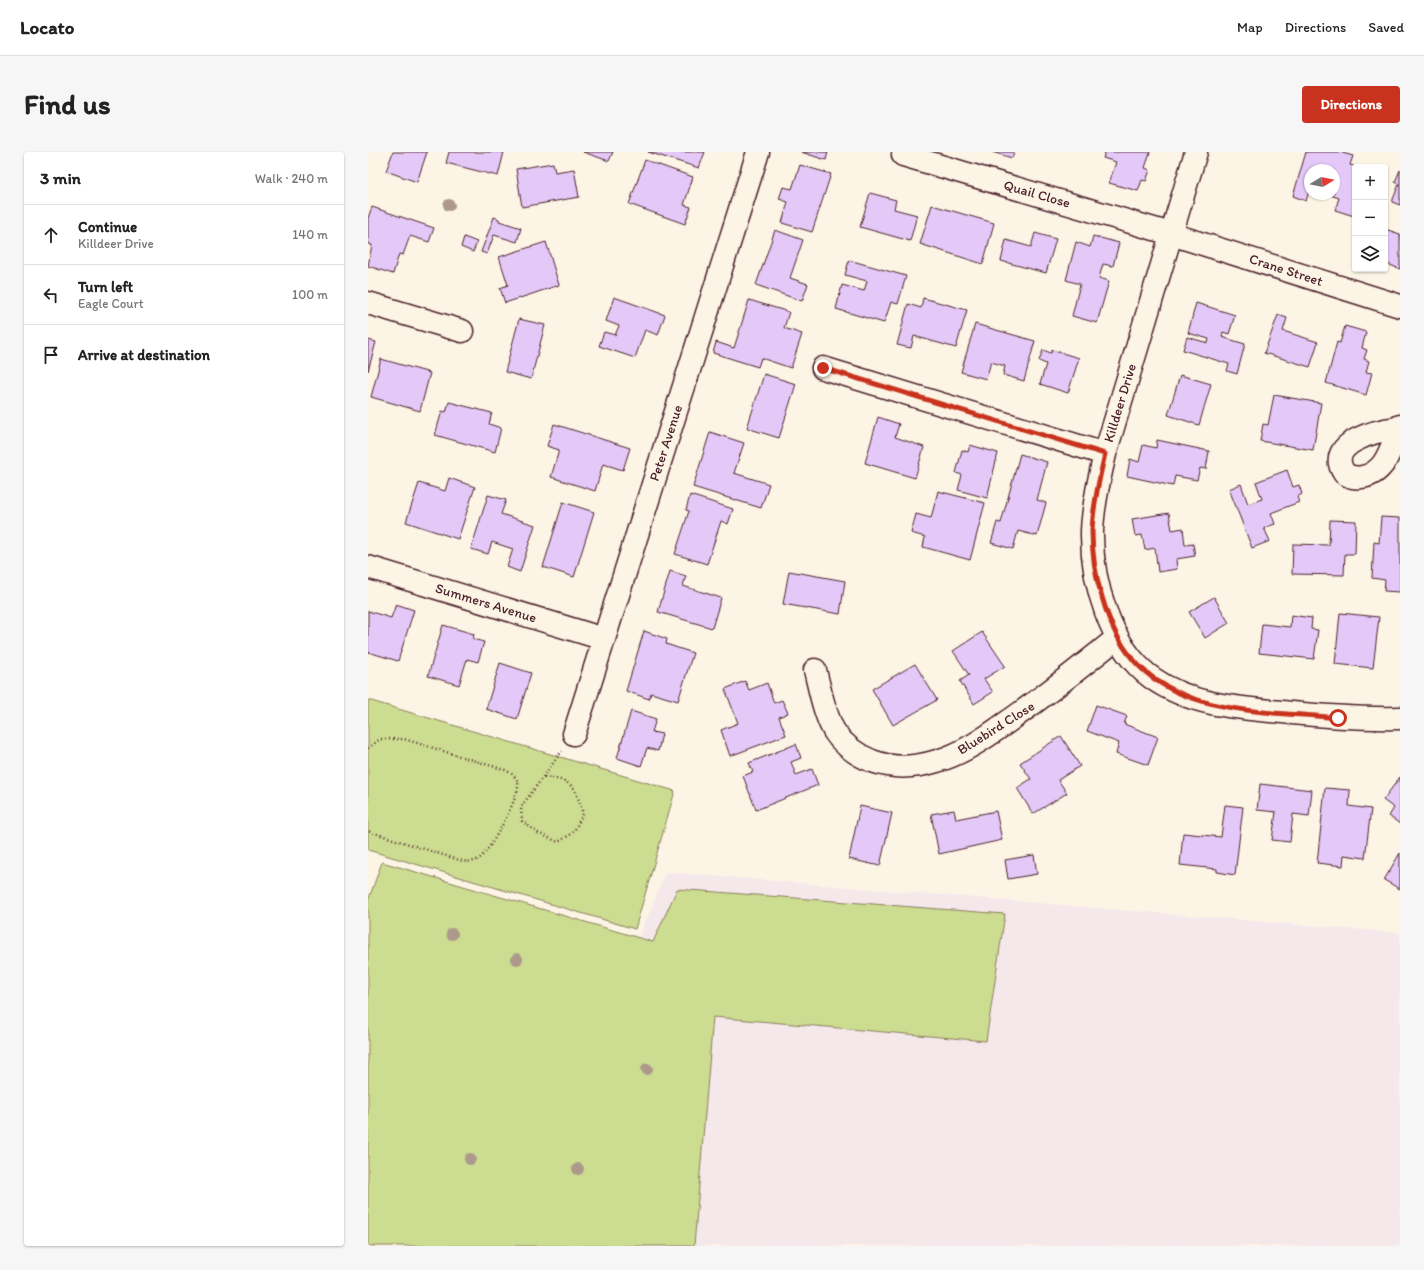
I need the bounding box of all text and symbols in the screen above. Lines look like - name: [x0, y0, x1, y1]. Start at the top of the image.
- text: Locato: [20, 16, 74, 39]
- text: Map: [1237, 19, 1263, 36]
- text: Directions: [1285, 19, 1346, 36]
- text: Saved: [1368, 19, 1404, 36]
- button: Directions: [1302, 86, 1400, 123]
- text: Find us: [24, 87, 111, 121]
- north arrow: [1304, 164, 1340, 200]
- map controls: [1352, 164, 1388, 272]
- button: +: [1352, 164, 1388, 200]
- text: 3 min: [40, 168, 81, 188]
- text: Walk · 240 m: [255, 171, 328, 186]
- street label: Quail Close: [1002, 176, 1073, 212]
- button: −: [1352, 200, 1388, 236]
- text: Continue: [78, 218, 137, 236]
- icon: ahead: [40, 224, 62, 246]
- text: 140 m: [292, 227, 328, 242]
- text: Killdeer Drive: [78, 236, 154, 251]
- button: layers: [1352, 236, 1388, 272]
- street label: Crane Street: [1247, 250, 1325, 290]
- text: Turn left: [78, 278, 133, 296]
- icon: left: [40, 284, 62, 306]
- text: 100 m: [292, 287, 328, 302]
- text: Eagle Court: [78, 296, 144, 311]
- icon: arrive: [40, 344, 62, 366]
- text: Arrive at destination: [78, 346, 210, 364]
- route end: [814, 359, 832, 377]
- street label: Killdeer Drive: [1100, 361, 1140, 444]
- street label: Peter Avenue: [646, 402, 686, 483]
- street label: Summers Avenue: [433, 580, 539, 627]
- street label: Bluebird Close: [954, 697, 1038, 758]
- route start: [1329, 709, 1347, 727]

